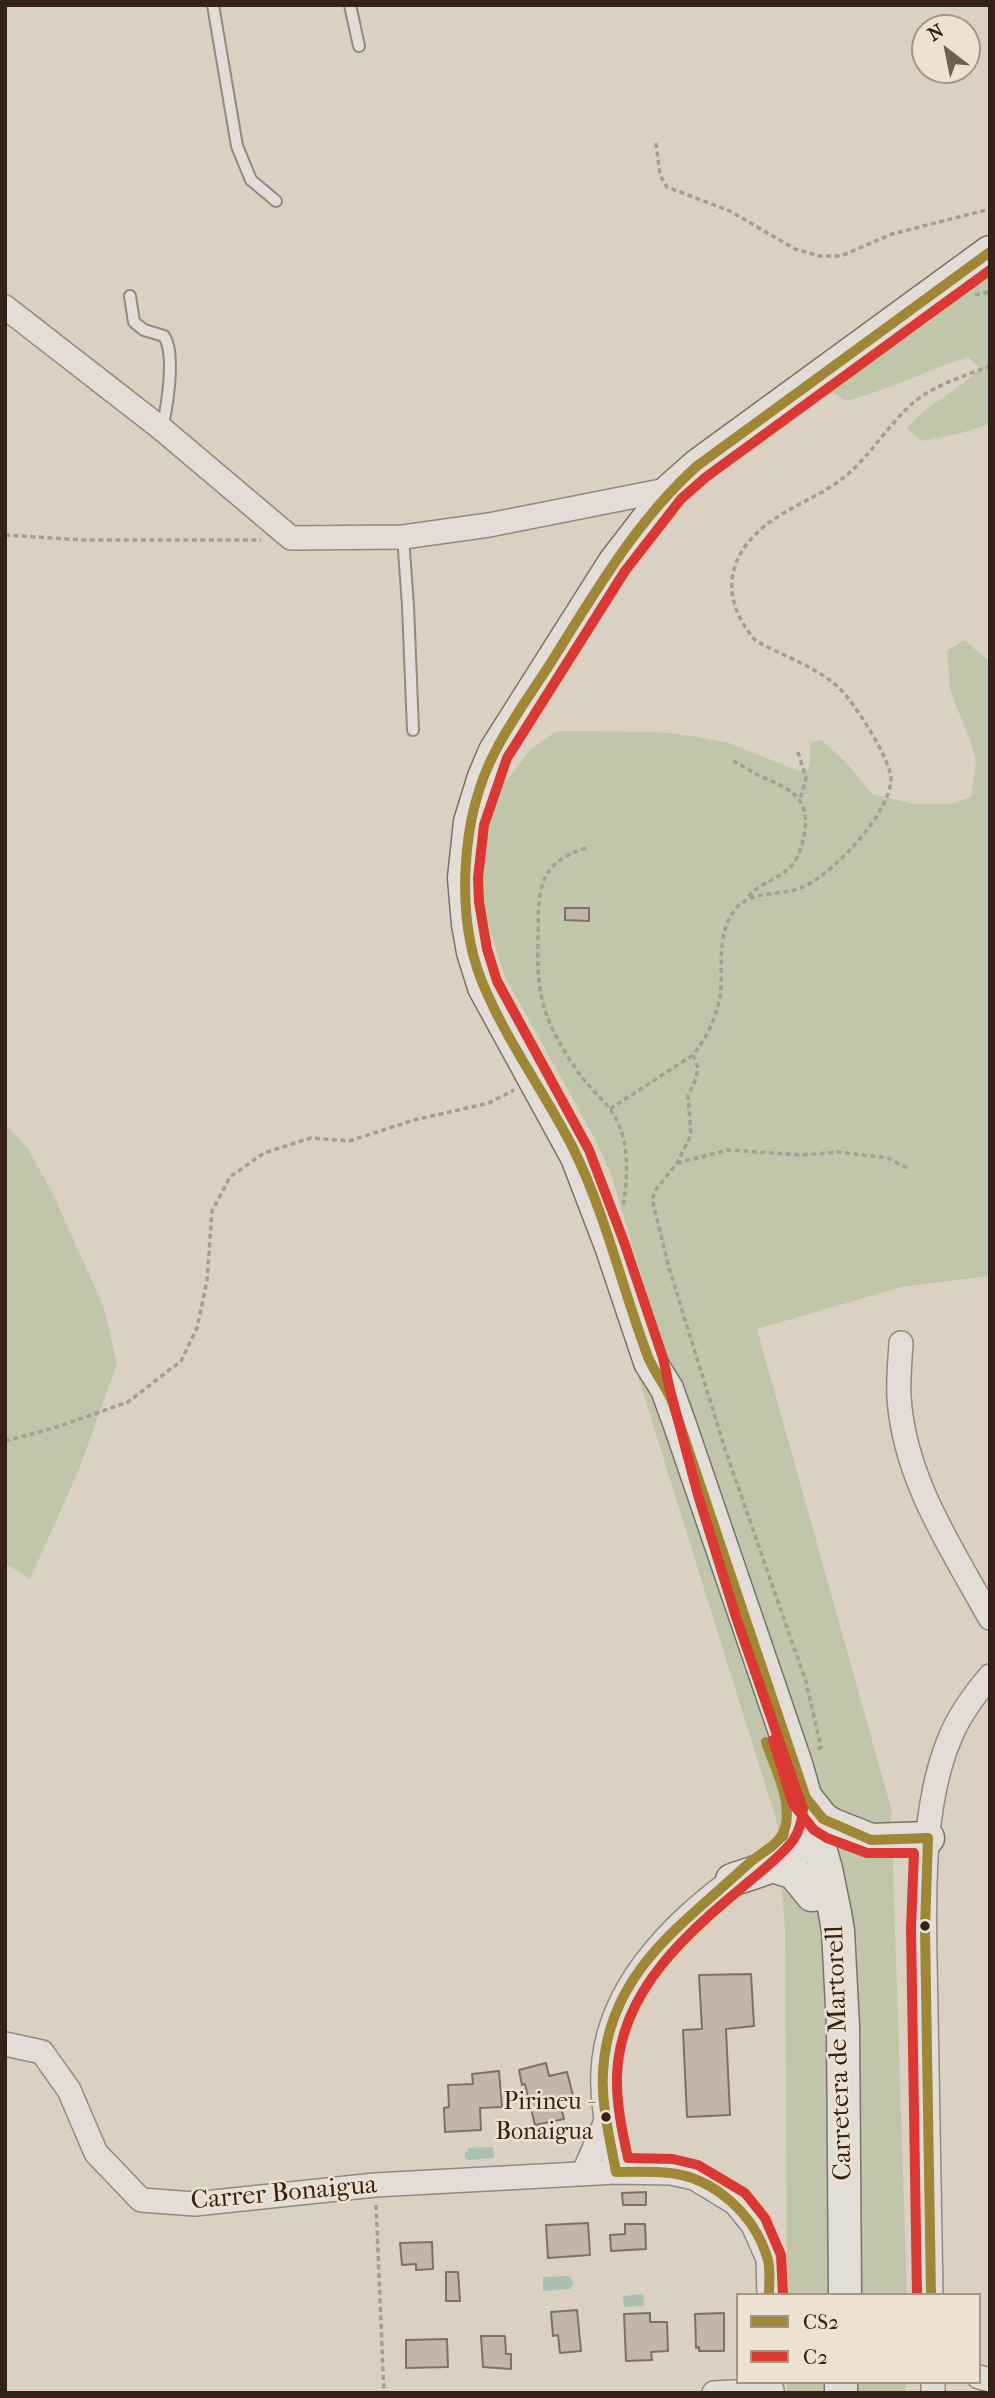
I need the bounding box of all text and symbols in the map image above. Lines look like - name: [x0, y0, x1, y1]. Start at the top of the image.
- north arrow: [911, 14, 981, 84]
- text: N: [924, 20, 948, 46]
- unlabelled marker: [918, 1919, 932, 1933]
- street label: Carretera de Martorell: [820, 1925, 860, 2181]
- place label: Pirineu - Bonaigua: [495, 2089, 593, 2145]
- marker: Pirineu - Bonaigua: [599, 2110, 613, 2124]
- street label: Carrer Bonaigua: [190, 2170, 378, 2218]
- legend: [736, 2293, 981, 2384]
- text: CS2: [803, 2310, 839, 2334]
- text: C2: [803, 2345, 828, 2369]

